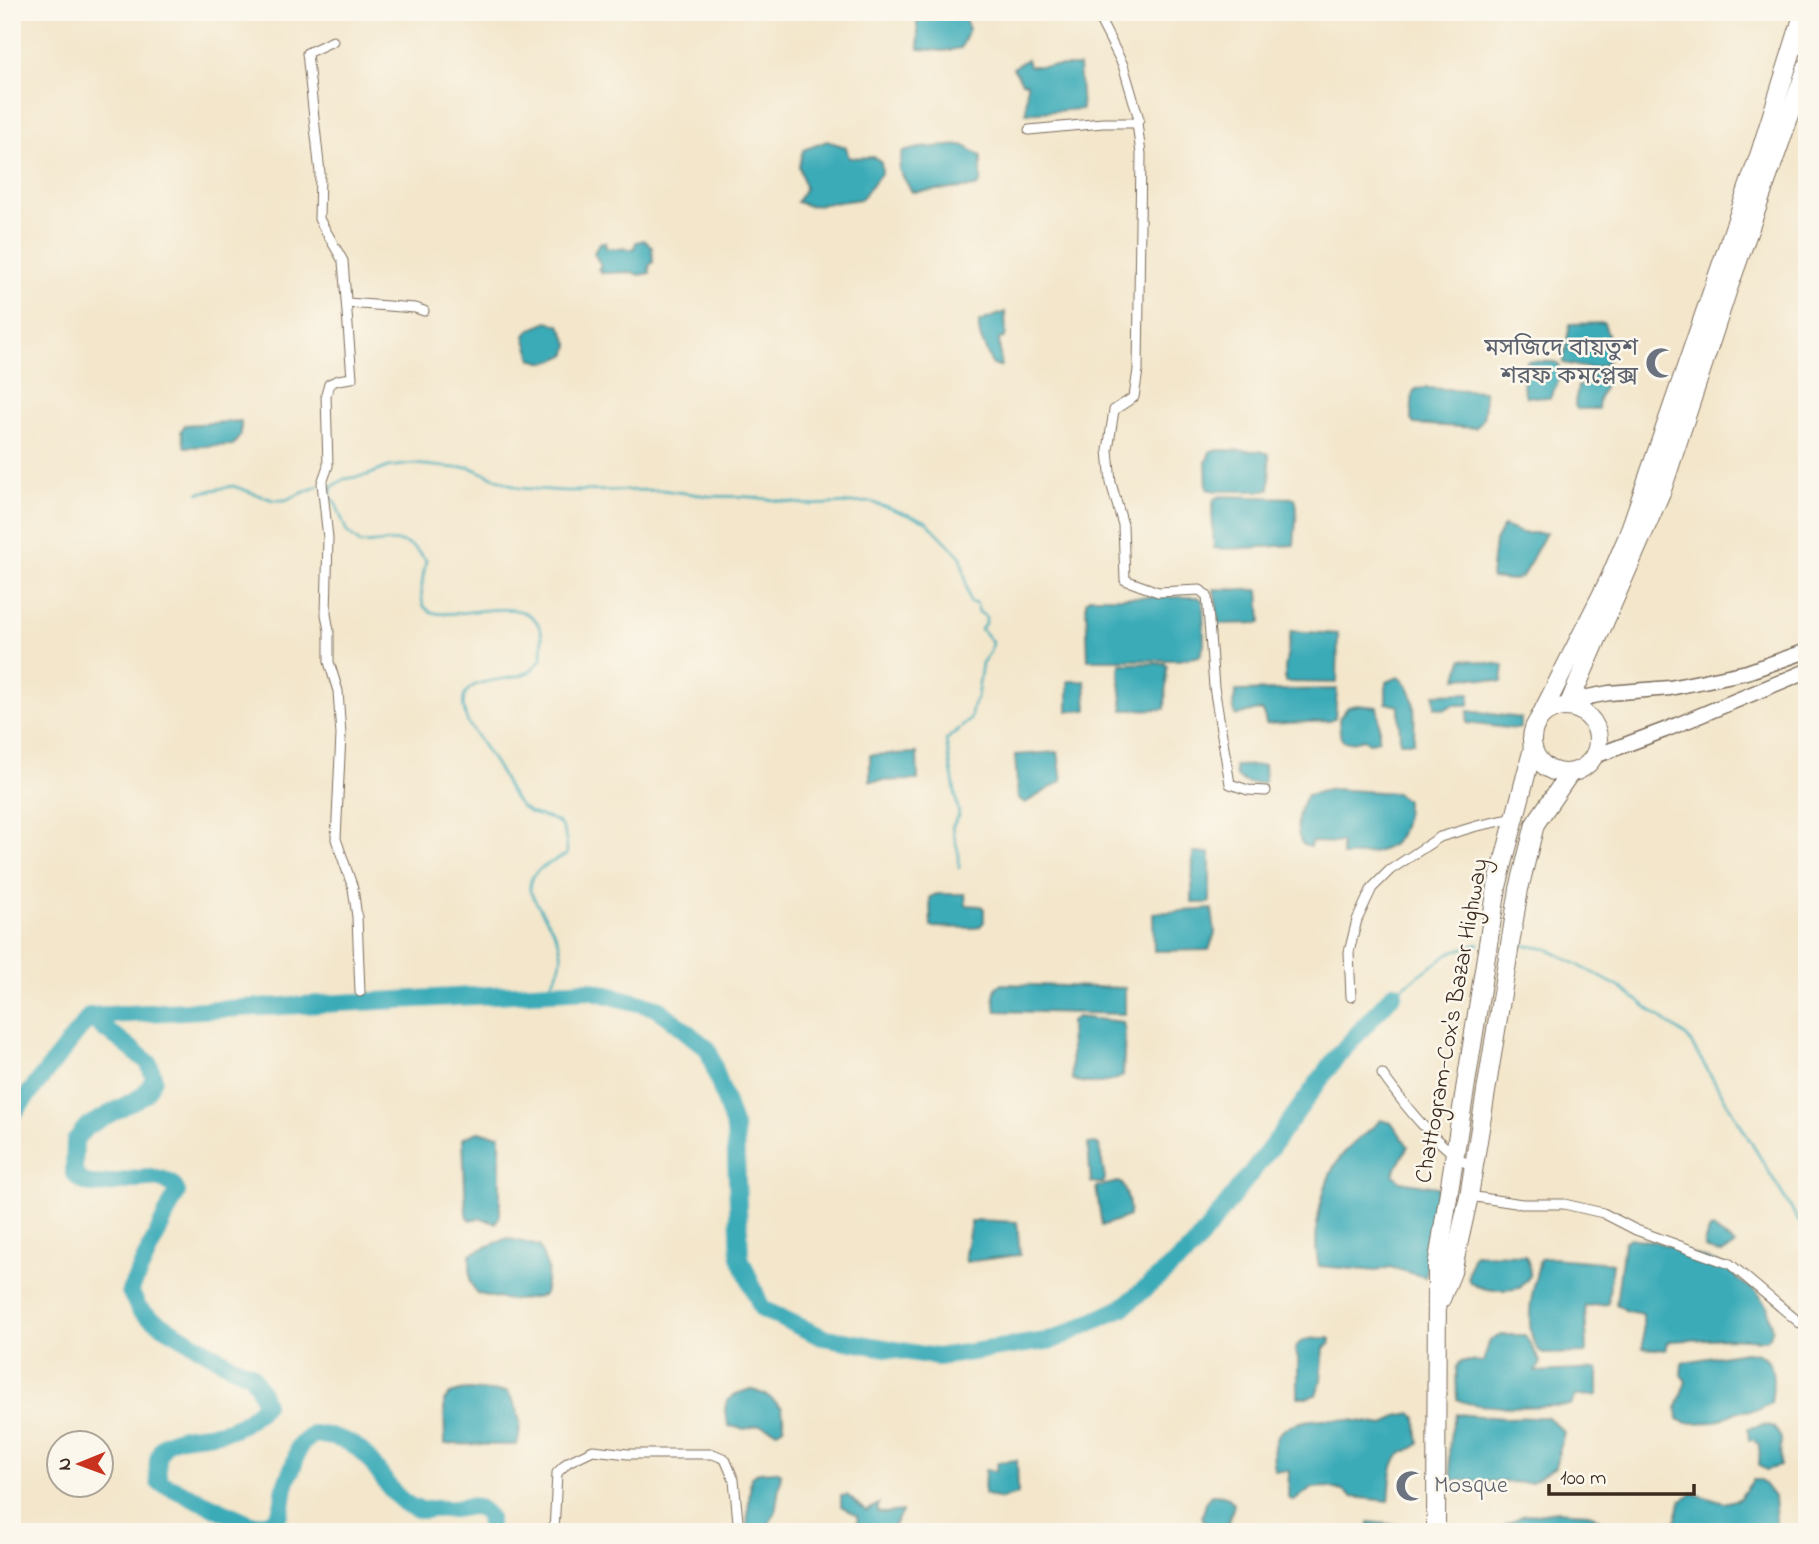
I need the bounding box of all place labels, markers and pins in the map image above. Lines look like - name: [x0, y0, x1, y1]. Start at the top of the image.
- place label: মসজিদে বায়তুশ শরফ কমপ্লেক্স: [1483, 332, 1639, 395]
- mosque icon: মসজিদে বায়তুশ শরফ কমপ্লেক্স: [1644, 346, 1678, 380]
- mosque icon: Mosque: [1394, 1469, 1428, 1503]
- place label: Mosque: [1434, 1469, 1508, 1504]

